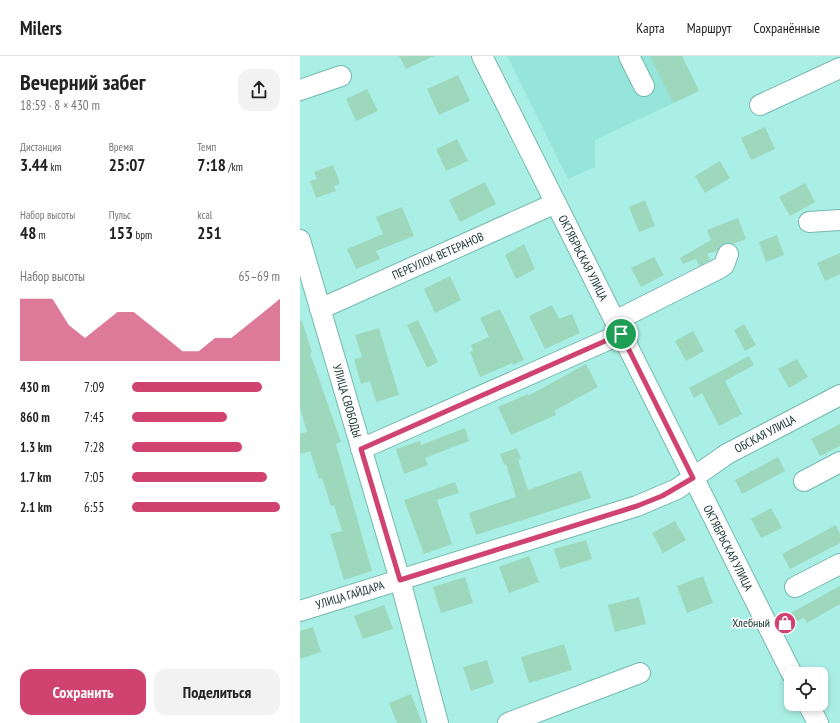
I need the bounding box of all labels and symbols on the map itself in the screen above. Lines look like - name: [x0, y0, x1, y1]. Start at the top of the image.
- street label: ОКТЯБРЬСКАЯ УЛИЦА: [555, 212, 612, 303]
- street label: ПЕРЕУЛОК ВЕТЕРАНОВ: [390, 228, 486, 282]
- pin: [604, 317, 638, 351]
- street label: УЛИЦА СВОБОДЫ: [330, 362, 365, 439]
- street label: ОБСКАЯ УЛИЦА: [732, 411, 798, 456]
- street label: ОКТЯБРЬСКАЯ УЛИЦА: [700, 502, 757, 593]
- street label: УЛИЦА ГАЙДАРА: [314, 577, 386, 612]
- shop icon: Хлебный: [772, 610, 798, 636]
- place label: Хлебный: [732, 615, 770, 630]

